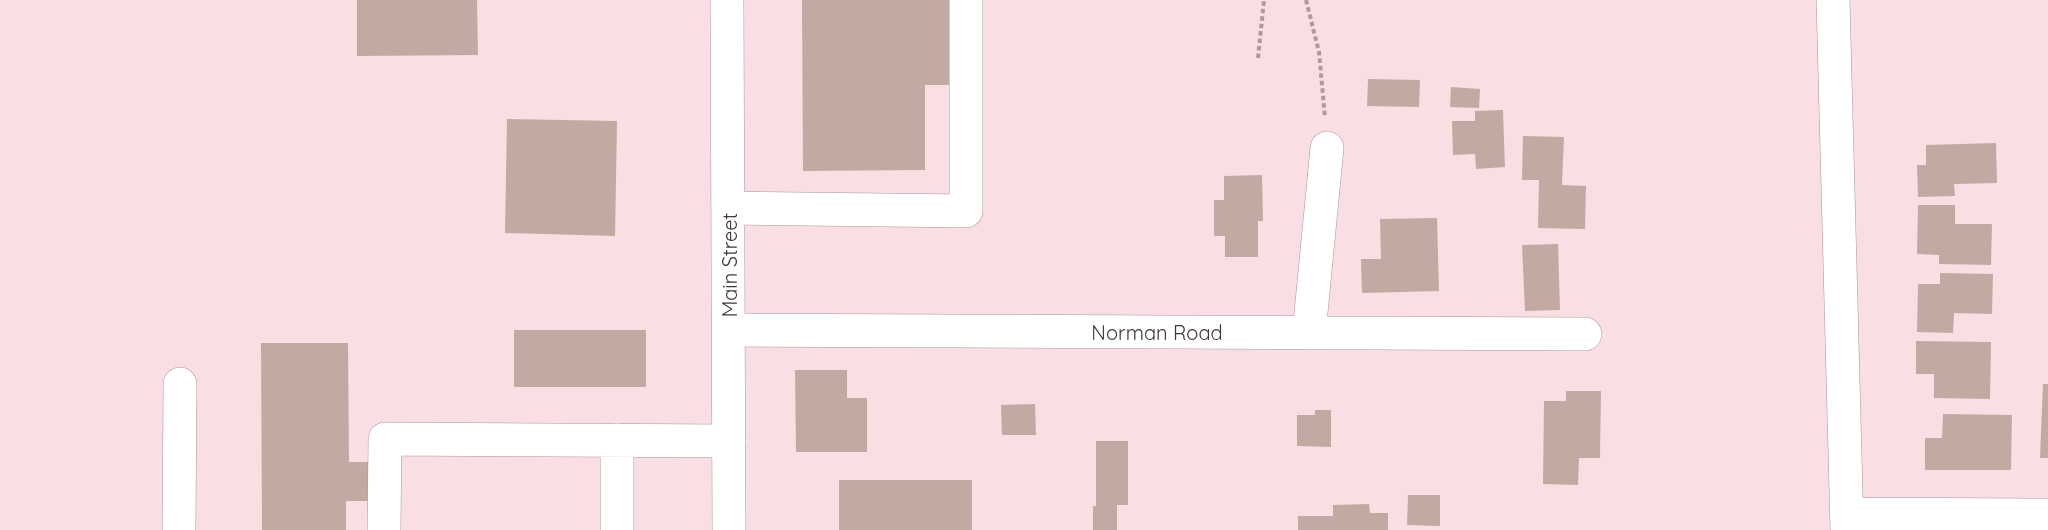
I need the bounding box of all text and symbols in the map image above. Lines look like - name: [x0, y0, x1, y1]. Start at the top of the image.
- street label: Main Street: [717, 212, 742, 317]
- street label: Norman Road: [1091, 320, 1223, 345]

